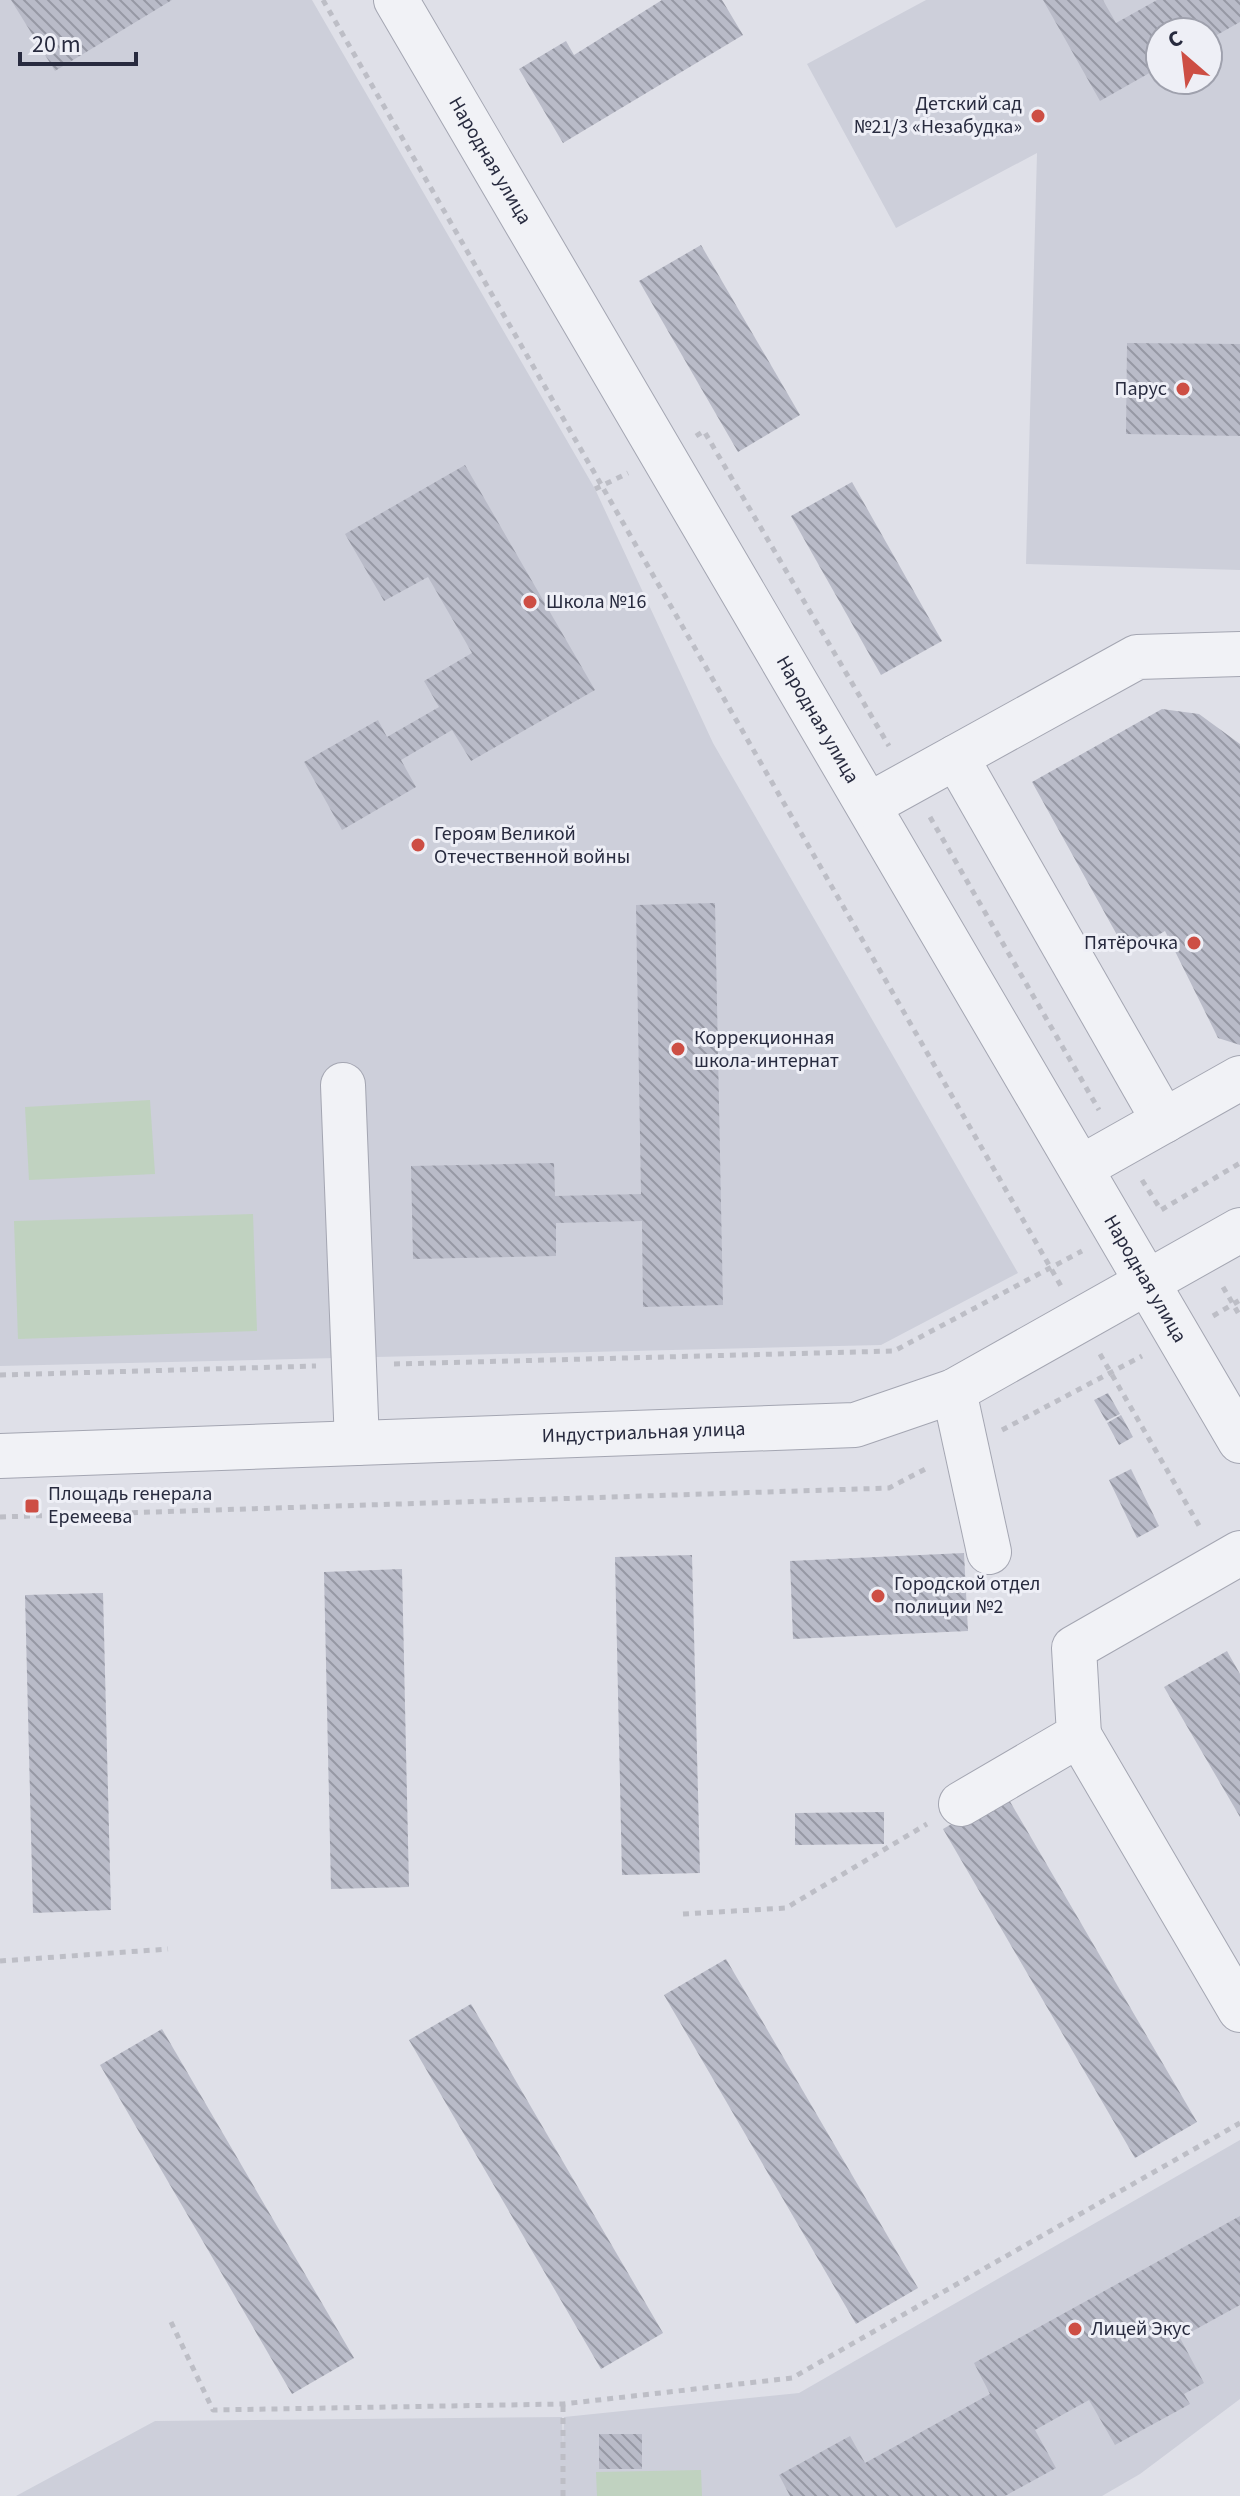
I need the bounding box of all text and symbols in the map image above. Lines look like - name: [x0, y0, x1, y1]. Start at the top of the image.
- scale bar: [20, 16, 136, 66]
- north arrow: [1144, 16, 1224, 96]
- text: С: [1162, 22, 1188, 56]
- text: 20 m: [32, 27, 81, 62]
- place label: Детский сад №21/3 «Незабудка»: [854, 90, 1022, 141]
- street label: Народная улица: [442, 91, 538, 230]
- marker: Детский сад №21/3 «Незабудка»: [1029, 107, 1047, 125]
- place label: Парус: [1115, 375, 1167, 403]
- marker: Парус: [1174, 380, 1192, 398]
- place label: Школа №16: [546, 588, 646, 616]
- marker: Школа №16: [521, 593, 539, 611]
- street label: Народная улица: [769, 650, 866, 789]
- place label: Героям Великой Отечественной войны: [434, 820, 630, 871]
- marker: Героям Великой Отечественной войны: [409, 836, 427, 854]
- place label: Пятёрочка: [1084, 929, 1178, 957]
- marker: Пятёрочка: [1185, 934, 1203, 952]
- place label: Коррекционная школа-интернат: [694, 1024, 839, 1075]
- marker: Коррекционная школа-интернат: [669, 1040, 687, 1058]
- street label: Народная улица: [1097, 1210, 1193, 1348]
- street label: Индустриальная улица: [541, 1415, 746, 1450]
- place label: Площадь генерала Еремеева: [48, 1480, 212, 1531]
- marker: Площадь генерала Еремеева: [23, 1497, 41, 1515]
- place label: Городской отдел полиции №2: [894, 1570, 1040, 1621]
- marker: Городской отдел полиции №2: [869, 1587, 887, 1605]
- place label: Лицей Экус: [1091, 2315, 1191, 2343]
- marker: Лицей Экус: [1066, 2320, 1084, 2338]

